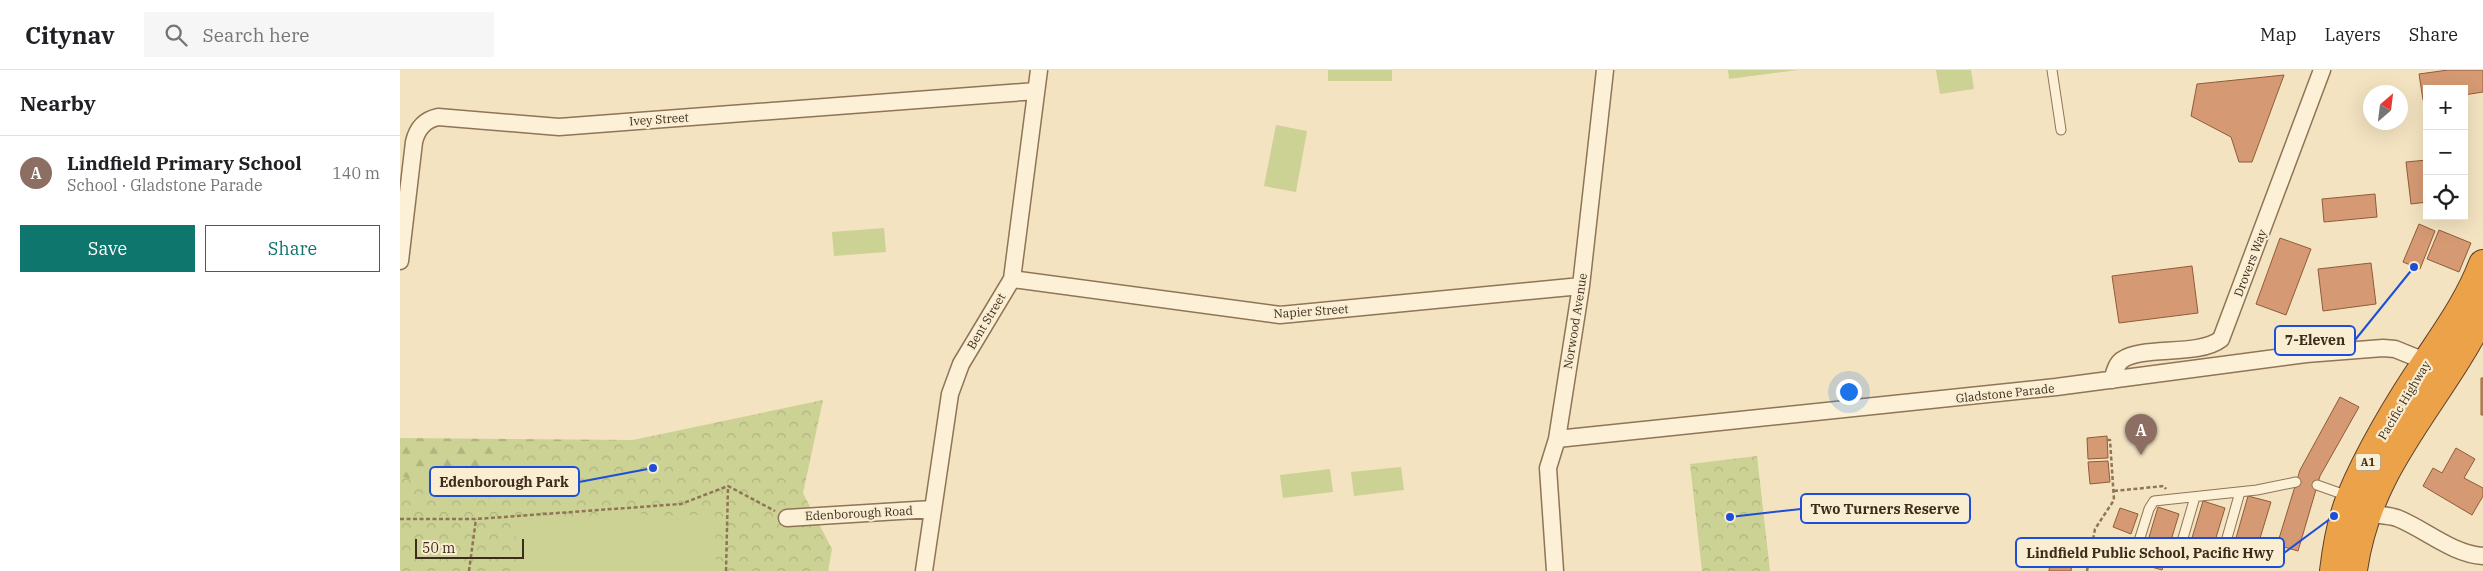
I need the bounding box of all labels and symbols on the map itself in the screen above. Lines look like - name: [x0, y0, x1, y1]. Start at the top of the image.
- north arrow: [2363, 85, 2408, 130]
- street label: Ivey Street: [629, 109, 689, 129]
- street label: Drovers Way: [2230, 227, 2270, 299]
- street label: Norwood Avenue: [1560, 272, 1590, 370]
- street label: Bent Street: [963, 290, 1009, 352]
- street label: Napier Street: [1273, 301, 1349, 321]
- callout: 7-Eleven: [2275, 326, 2355, 355]
- text: 7-Eleven: [2285, 331, 2345, 349]
- street label: Pacific Highway: [2374, 357, 2434, 442]
- your location: [1836, 379, 1862, 405]
- street label: Gladstone Parade: [1955, 380, 2055, 406]
- pin: A: [2125, 414, 2157, 455]
- road number: A1: [2356, 454, 2380, 471]
- callout: Edenborough Park: [430, 467, 579, 496]
- text: Edenborough Park: [439, 473, 569, 491]
- callout: Two Turners Reserve: [1801, 494, 1970, 523]
- text: Two Turners Reserve: [1810, 500, 1960, 518]
- street label: Edenborough Road: [805, 503, 913, 523]
- scale bar: [415, 536, 524, 559]
- callout: Lindfield Public School, Pacific Hwy: [2016, 538, 2284, 567]
- text: Lindfield Public School, Pacific Hwy: [2026, 544, 2274, 562]

